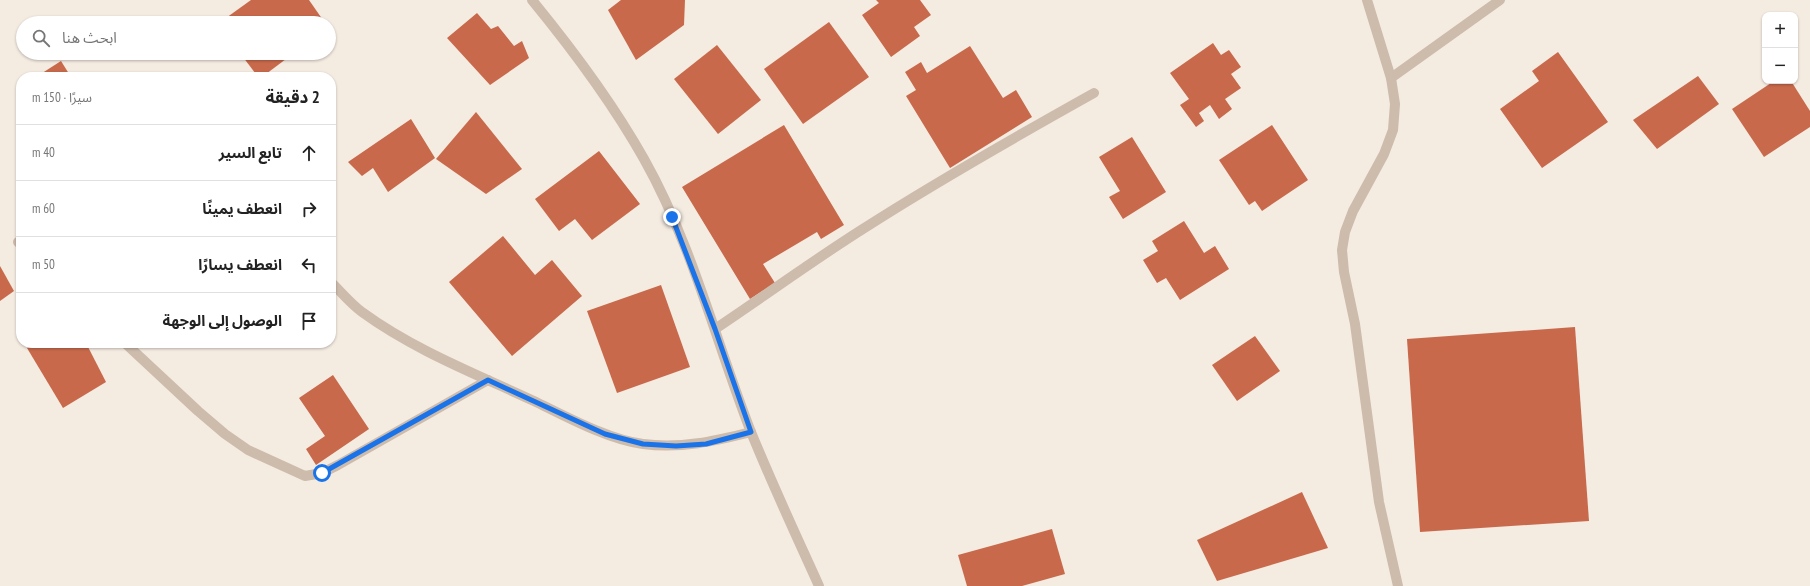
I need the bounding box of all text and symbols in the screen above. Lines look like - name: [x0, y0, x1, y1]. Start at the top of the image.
- map controls: [1762, 12, 1798, 84]
- button: +: [1762, 12, 1798, 48]
- search box: [16, 16, 336, 60]
- icon: search: [30, 27, 52, 49]
- text: ابحث هنا: [62, 28, 117, 47]
- button: −: [1762, 48, 1798, 84]
- text: 2 دقيقة: [266, 86, 320, 108]
- text: سيرًا · 150 m: [32, 89, 92, 106]
- icon: ahead: [298, 142, 320, 164]
- text: تابع السير: [219, 143, 282, 162]
- text: 40 m: [32, 144, 55, 161]
- icon: right: [298, 198, 320, 220]
- text: انعطف يمينًا: [202, 199, 282, 218]
- text: 60 m: [32, 200, 55, 217]
- route end: [663, 208, 681, 226]
- icon: left: [298, 254, 320, 276]
- text: انعطف يسارًا: [198, 255, 282, 274]
- text: 50 m: [32, 256, 55, 273]
- icon: arrive: [298, 310, 320, 332]
- text: الوصول إلى الوجهة: [163, 311, 282, 330]
- route start: [313, 464, 331, 482]

